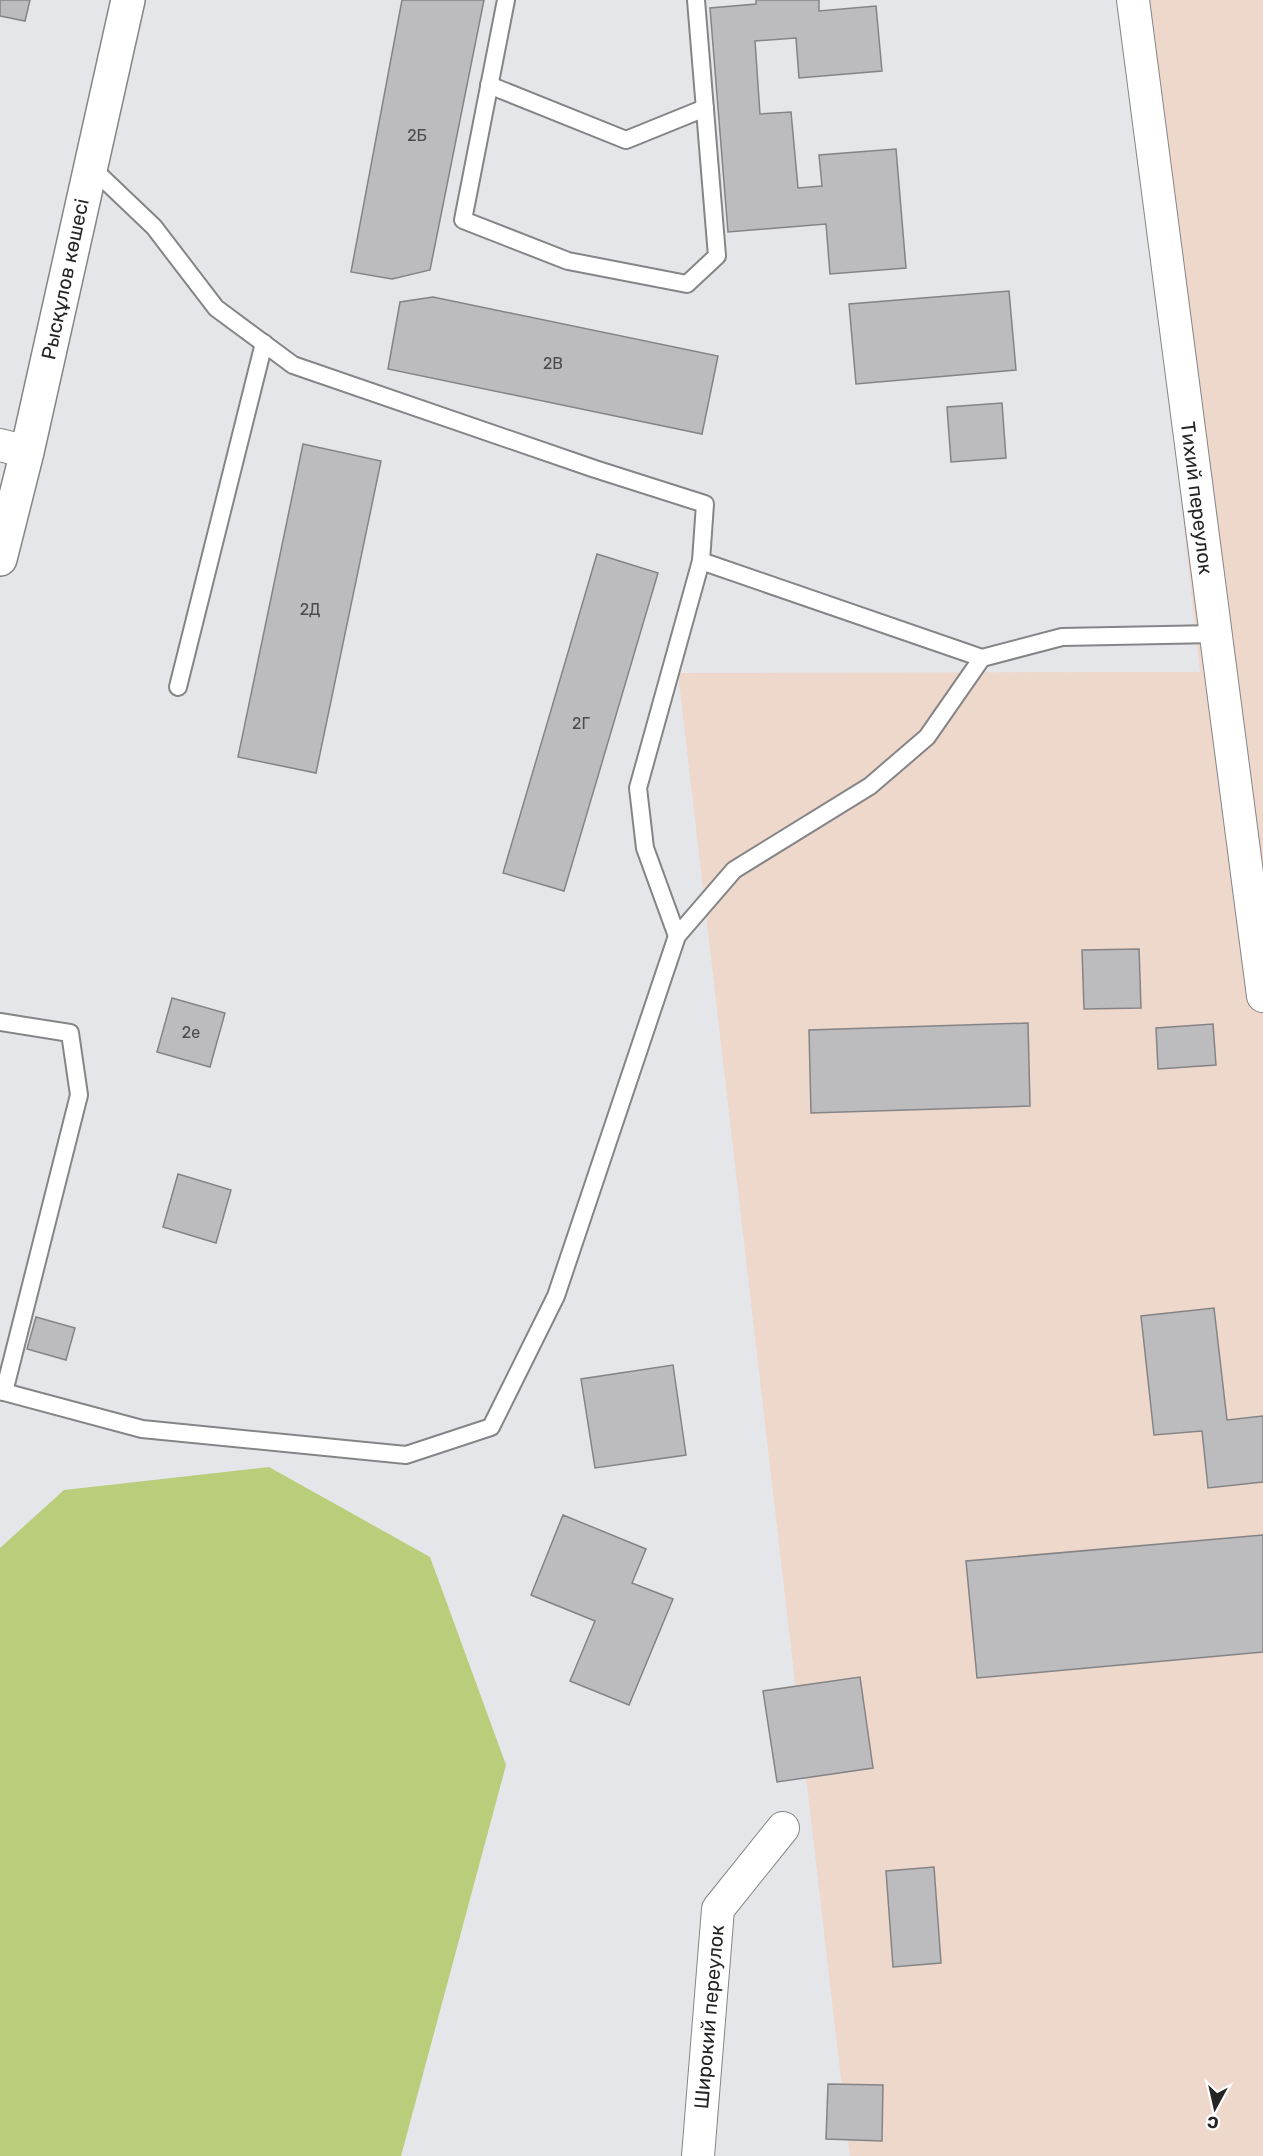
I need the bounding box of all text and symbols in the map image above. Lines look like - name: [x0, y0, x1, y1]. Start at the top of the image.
- house number: 2Б: [407, 126, 427, 145]
- street label: Рысқұлов көшесі: [36, 196, 94, 362]
- house number: 2В: [543, 354, 563, 373]
- street label: Тихий переулок: [1176, 420, 1218, 576]
- house number: 2Д: [300, 600, 320, 619]
- house number: 2Г: [572, 714, 591, 733]
- house number: 2е: [182, 1023, 200, 1042]
- street label: Широкий переулок: [689, 1924, 729, 2110]
- north arrow: [1185, 2078, 1245, 2138]
- text: С: [1206, 2112, 1220, 2133]

